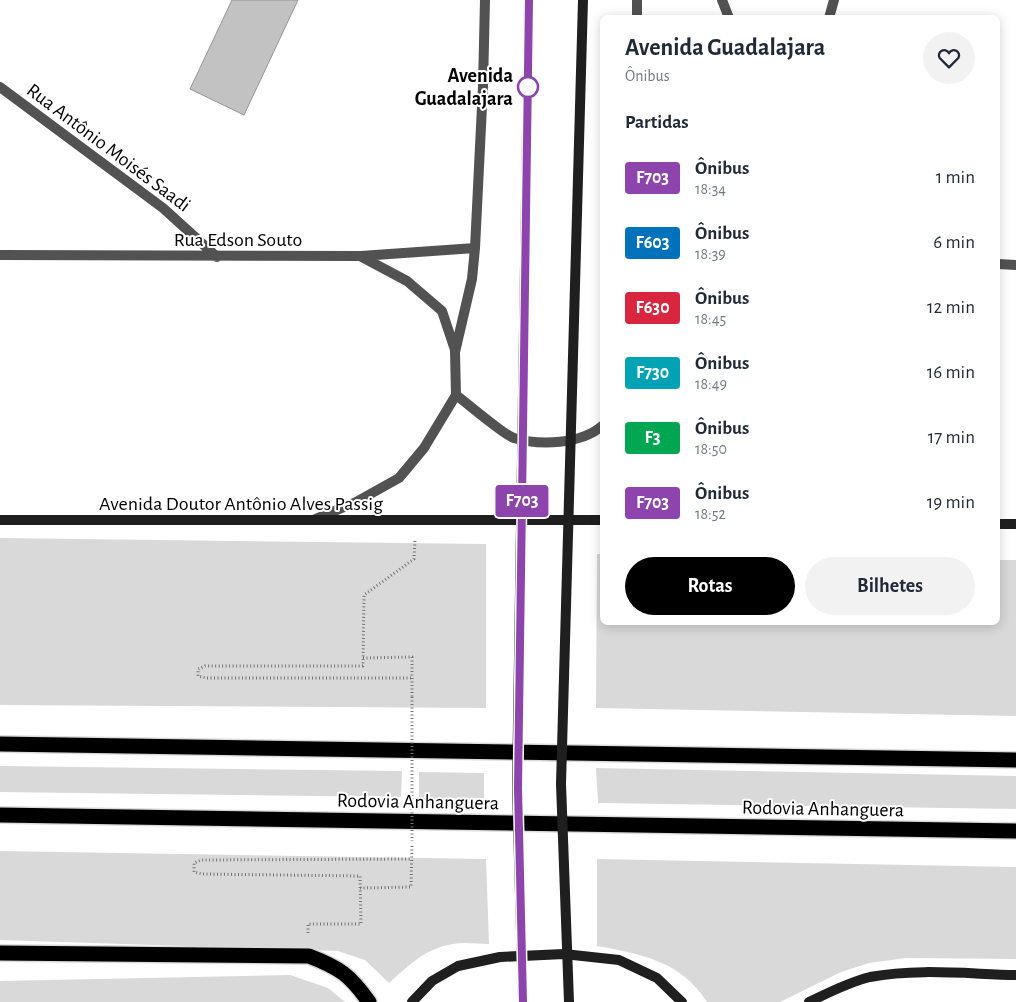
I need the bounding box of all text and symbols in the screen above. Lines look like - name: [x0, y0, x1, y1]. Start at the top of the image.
- button: heart: [923, 32, 975, 84]
- text: Avenida Guadalajara: [625, 36, 825, 60]
- place label: Avenida Guadalajara: [415, 66, 513, 109]
- text: Ônibus: [625, 68, 670, 84]
- marker: Avenida Guadalajara: [517, 76, 539, 98]
- street label: Rua Antônio Moisés Saadi: [23, 80, 194, 216]
- text: Partidas: [625, 113, 689, 132]
- text: Ônibus: [695, 159, 749, 178]
- text: 1 min: [936, 168, 975, 187]
- text: F703: [636, 169, 669, 187]
- text: 18:34: [695, 181, 726, 197]
- text: Ônibus: [695, 224, 749, 243]
- street label: Rua Edson Souto: [174, 230, 302, 250]
- text: 6 min: [933, 233, 975, 252]
- text: F603: [635, 234, 670, 252]
- text: 18:39: [695, 246, 726, 262]
- text: Ônibus: [695, 289, 749, 308]
- text: 12 min: [927, 298, 975, 317]
- text: F630: [635, 299, 670, 317]
- text: 18:45: [695, 311, 726, 327]
- text: Ônibus: [695, 354, 749, 373]
- text: 16 min: [927, 363, 975, 382]
- text: F730: [636, 364, 669, 382]
- text: 18:49: [695, 376, 727, 392]
- text: Ônibus: [695, 419, 749, 438]
- text: 17 min: [928, 428, 975, 447]
- text: F3: [645, 429, 660, 447]
- text: 18:50: [695, 441, 727, 457]
- text: Ônibus: [695, 484, 749, 503]
- line badge: F703: [487, 485, 557, 517]
- text: F703: [505, 492, 539, 510]
- text: 19 min: [927, 493, 975, 512]
- street label: Avenida Doutor Antônio Alves Passig: [99, 494, 383, 514]
- text: F703: [636, 494, 669, 512]
- text: 18:52: [695, 506, 726, 522]
- button: Rotas: [625, 557, 795, 615]
- button: Bilhetes: [805, 557, 975, 615]
- street label: Rodovia Anhanguera: [337, 791, 499, 813]
- street label: Rodovia Anhanguera: [742, 798, 904, 820]

